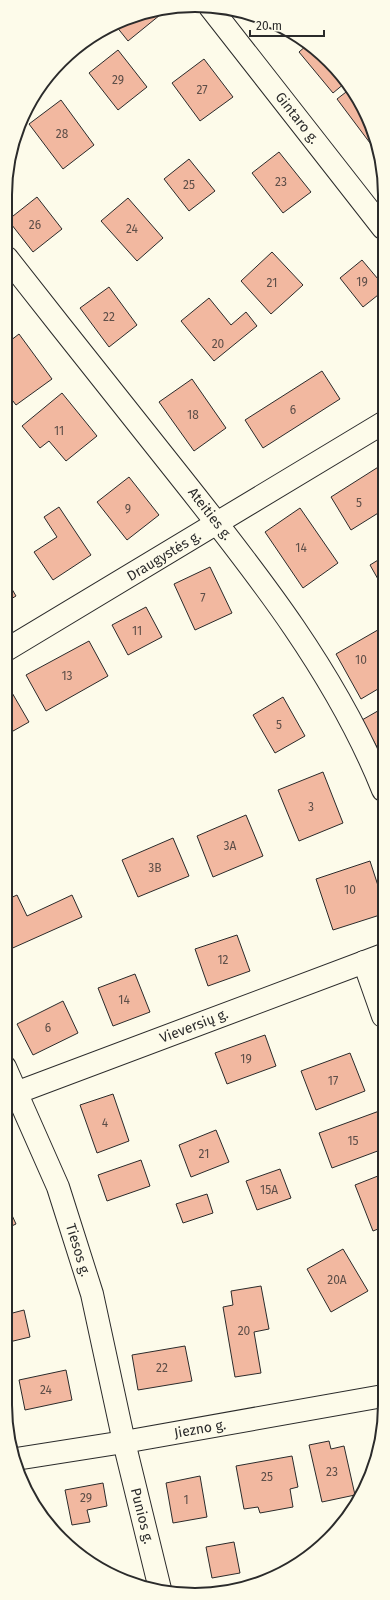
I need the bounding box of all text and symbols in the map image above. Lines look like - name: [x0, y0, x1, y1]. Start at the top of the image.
- scale bar: [250, 12, 324, 38]
- text: 20 m: [256, 19, 282, 33]
- house number: 29: [112, 73, 124, 87]
- house number: 27: [196, 83, 208, 97]
- street label: Gintaro g.: [272, 89, 322, 147]
- house number: 28: [56, 127, 69, 141]
- house number: 23: [275, 175, 287, 189]
- house number: 25: [183, 178, 195, 192]
- house number: 26: [29, 218, 41, 232]
- house number: 24: [126, 222, 139, 236]
- house number: 19: [356, 275, 368, 289]
- house number: 21: [267, 276, 277, 290]
- house number: 22: [103, 310, 115, 324]
- house number: 20: [212, 337, 225, 351]
- house number: 6: [290, 403, 296, 417]
- house number: 18: [187, 408, 199, 422]
- house number: 11: [54, 424, 64, 438]
- street label: Ateities g.: [184, 484, 236, 544]
- house number: 5: [356, 496, 362, 510]
- house number: 9: [125, 502, 131, 516]
- street label: Draugystės g.: [124, 527, 204, 585]
- house number: 14: [295, 541, 307, 555]
- house number: 7: [200, 591, 206, 605]
- house number: 11: [132, 624, 142, 638]
- house number: 10: [355, 653, 367, 667]
- house number: 13: [61, 669, 73, 683]
- house number: 5: [276, 718, 282, 732]
- house number: 3: [308, 800, 314, 814]
- house number: 3A: [224, 839, 237, 853]
- house number: 3B: [148, 861, 162, 875]
- house number: 10: [344, 883, 356, 897]
- house number: 12: [217, 953, 229, 967]
- house number: 14: [118, 993, 130, 1007]
- street label: Vieversių g.: [157, 1005, 231, 1047]
- house number: 6: [45, 1021, 51, 1035]
- house number: 19: [240, 1052, 252, 1066]
- house number: 17: [328, 1074, 338, 1088]
- house number: 4: [102, 1116, 109, 1130]
- house number: 15: [347, 1134, 359, 1148]
- house number: 21: [199, 1147, 209, 1161]
- house number: 15A: [260, 1183, 278, 1197]
- street label: Tiesos g.: [62, 1221, 94, 1279]
- house number: 20A: [327, 1273, 347, 1287]
- house number: 20: [238, 1324, 251, 1338]
- house number: 22: [156, 1361, 168, 1375]
- house number: 24: [40, 1383, 53, 1397]
- street label: Jiezno g.: [173, 1416, 227, 1442]
- house number: 23: [326, 1465, 338, 1479]
- house number: 25: [261, 1470, 273, 1484]
- street label: Punios g.: [127, 1486, 157, 1546]
- house number: 29: [80, 1491, 92, 1505]
- house number: 1: [183, 1493, 189, 1507]

